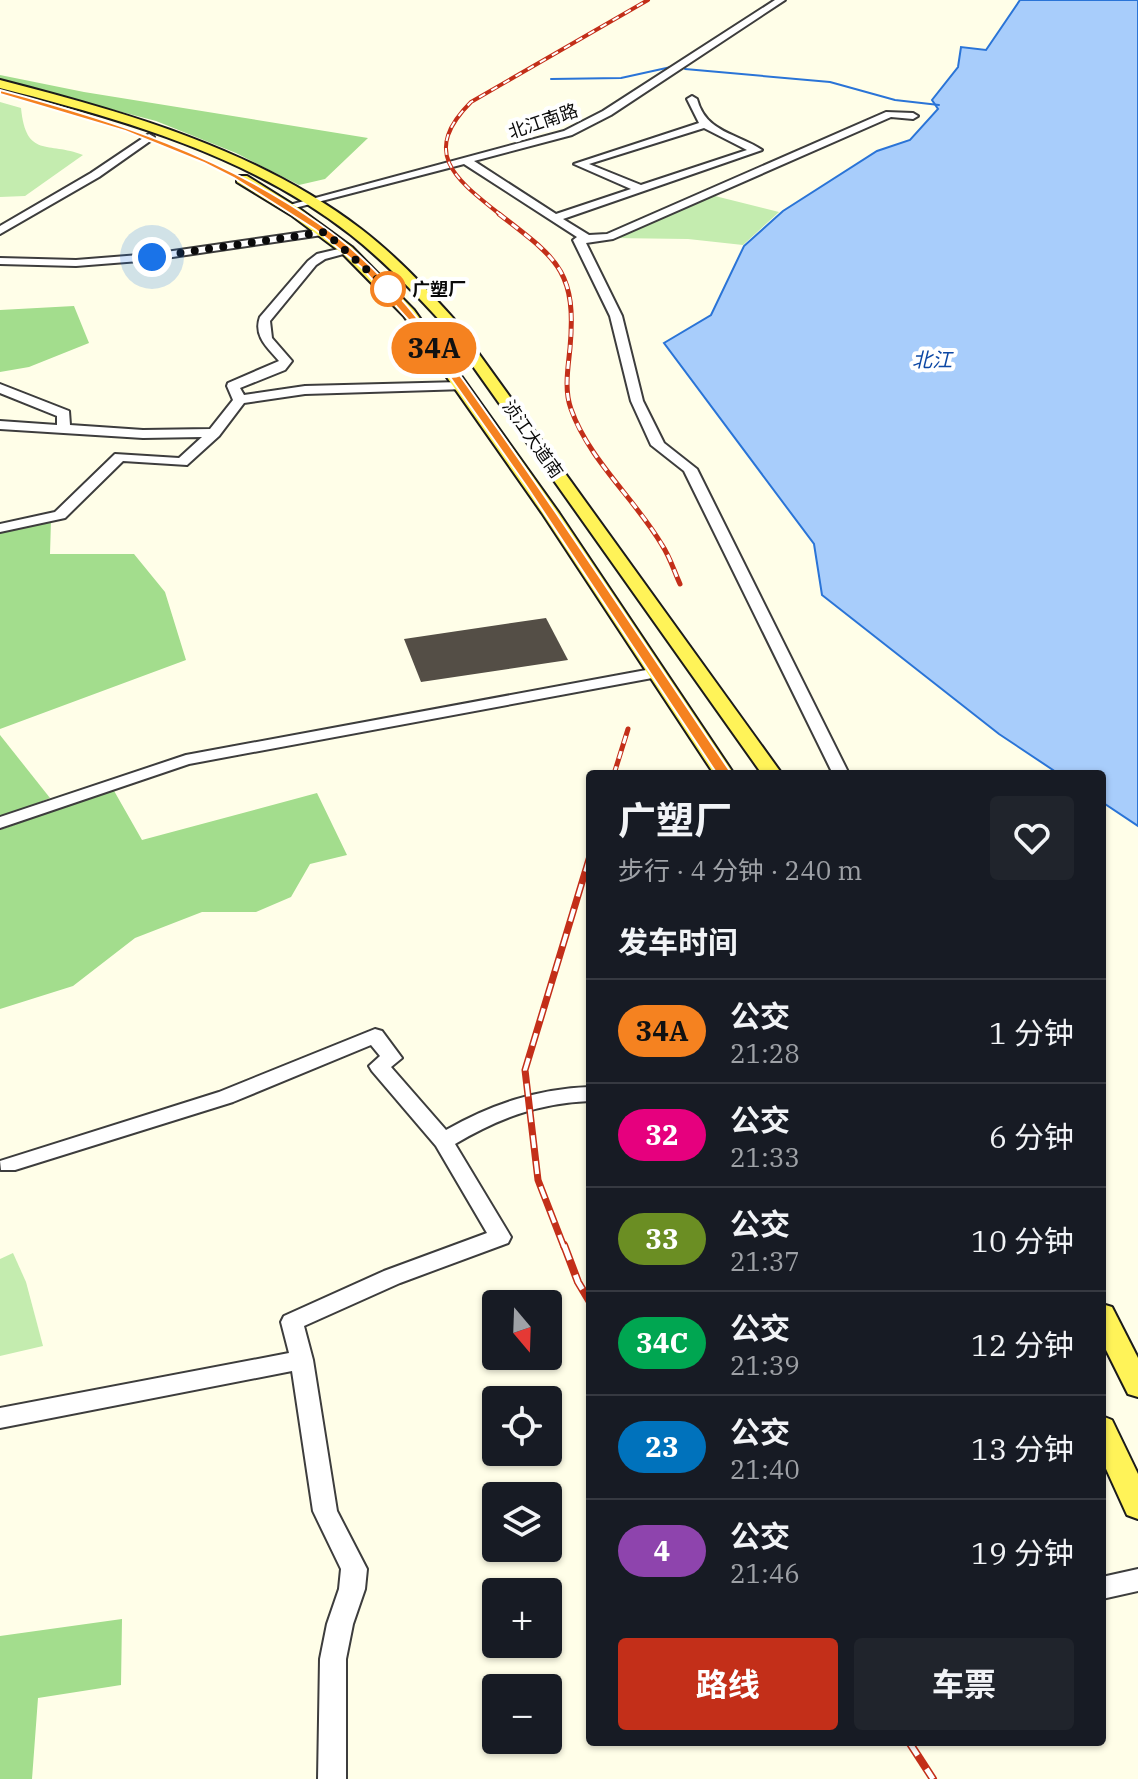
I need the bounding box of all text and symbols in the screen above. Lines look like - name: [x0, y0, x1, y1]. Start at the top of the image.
- street label: 北江南路: [505, 98, 581, 144]
- your location: [132, 237, 172, 277]
- marker: 广塑厂: [371, 272, 405, 306]
- place label: 广塑厂: [412, 278, 466, 301]
- line badge: 34A: [388, 322, 480, 374]
- text: 34A: [407, 329, 461, 366]
- water label: 北江: [912, 346, 954, 373]
- street label: 浈江大道南: [498, 396, 568, 482]
- text: 广塑厂: [618, 795, 732, 844]
- button: heart: [990, 796, 1074, 880]
- text: 步行 · 4 分钟 · 240 m: [618, 853, 862, 887]
- text: 发车时间: [618, 922, 738, 961]
- text: 公交: [730, 996, 790, 1035]
- text: 34A: [635, 1012, 689, 1049]
- text: 1 分钟: [989, 1013, 1074, 1052]
- text: 21:28: [730, 1036, 800, 1070]
- text: 公交: [730, 1100, 790, 1139]
- text: 32: [645, 1116, 679, 1153]
- text: 6 分钟: [989, 1117, 1074, 1156]
- text: 21:33: [730, 1140, 800, 1174]
- text: 公交: [730, 1204, 790, 1243]
- text: 33: [645, 1220, 679, 1257]
- text: 10 分钟: [971, 1221, 1074, 1260]
- text: 21:37: [730, 1244, 800, 1278]
- north arrow: [482, 1290, 562, 1370]
- map controls: [482, 1290, 562, 1754]
- text: 公交: [730, 1308, 790, 1347]
- text: 34C: [636, 1324, 688, 1361]
- text: 12 分钟: [971, 1325, 1074, 1364]
- text: 21:39: [730, 1348, 800, 1382]
- button: locate: [482, 1386, 562, 1466]
- text: 公交: [730, 1412, 790, 1451]
- text: 23: [645, 1428, 679, 1465]
- text: 13 分钟: [971, 1429, 1074, 1468]
- text: 21:40: [730, 1452, 800, 1486]
- button: layers: [482, 1482, 562, 1562]
- text: 公交: [730, 1516, 790, 1555]
- text: 4: [654, 1532, 670, 1569]
- text: 19 分钟: [971, 1533, 1074, 1572]
- text: 21:46: [730, 1556, 800, 1590]
- button: +: [482, 1578, 562, 1658]
- button: 路线: [618, 1638, 838, 1730]
- button: 车票: [854, 1638, 1074, 1730]
- button: −: [482, 1674, 562, 1754]

